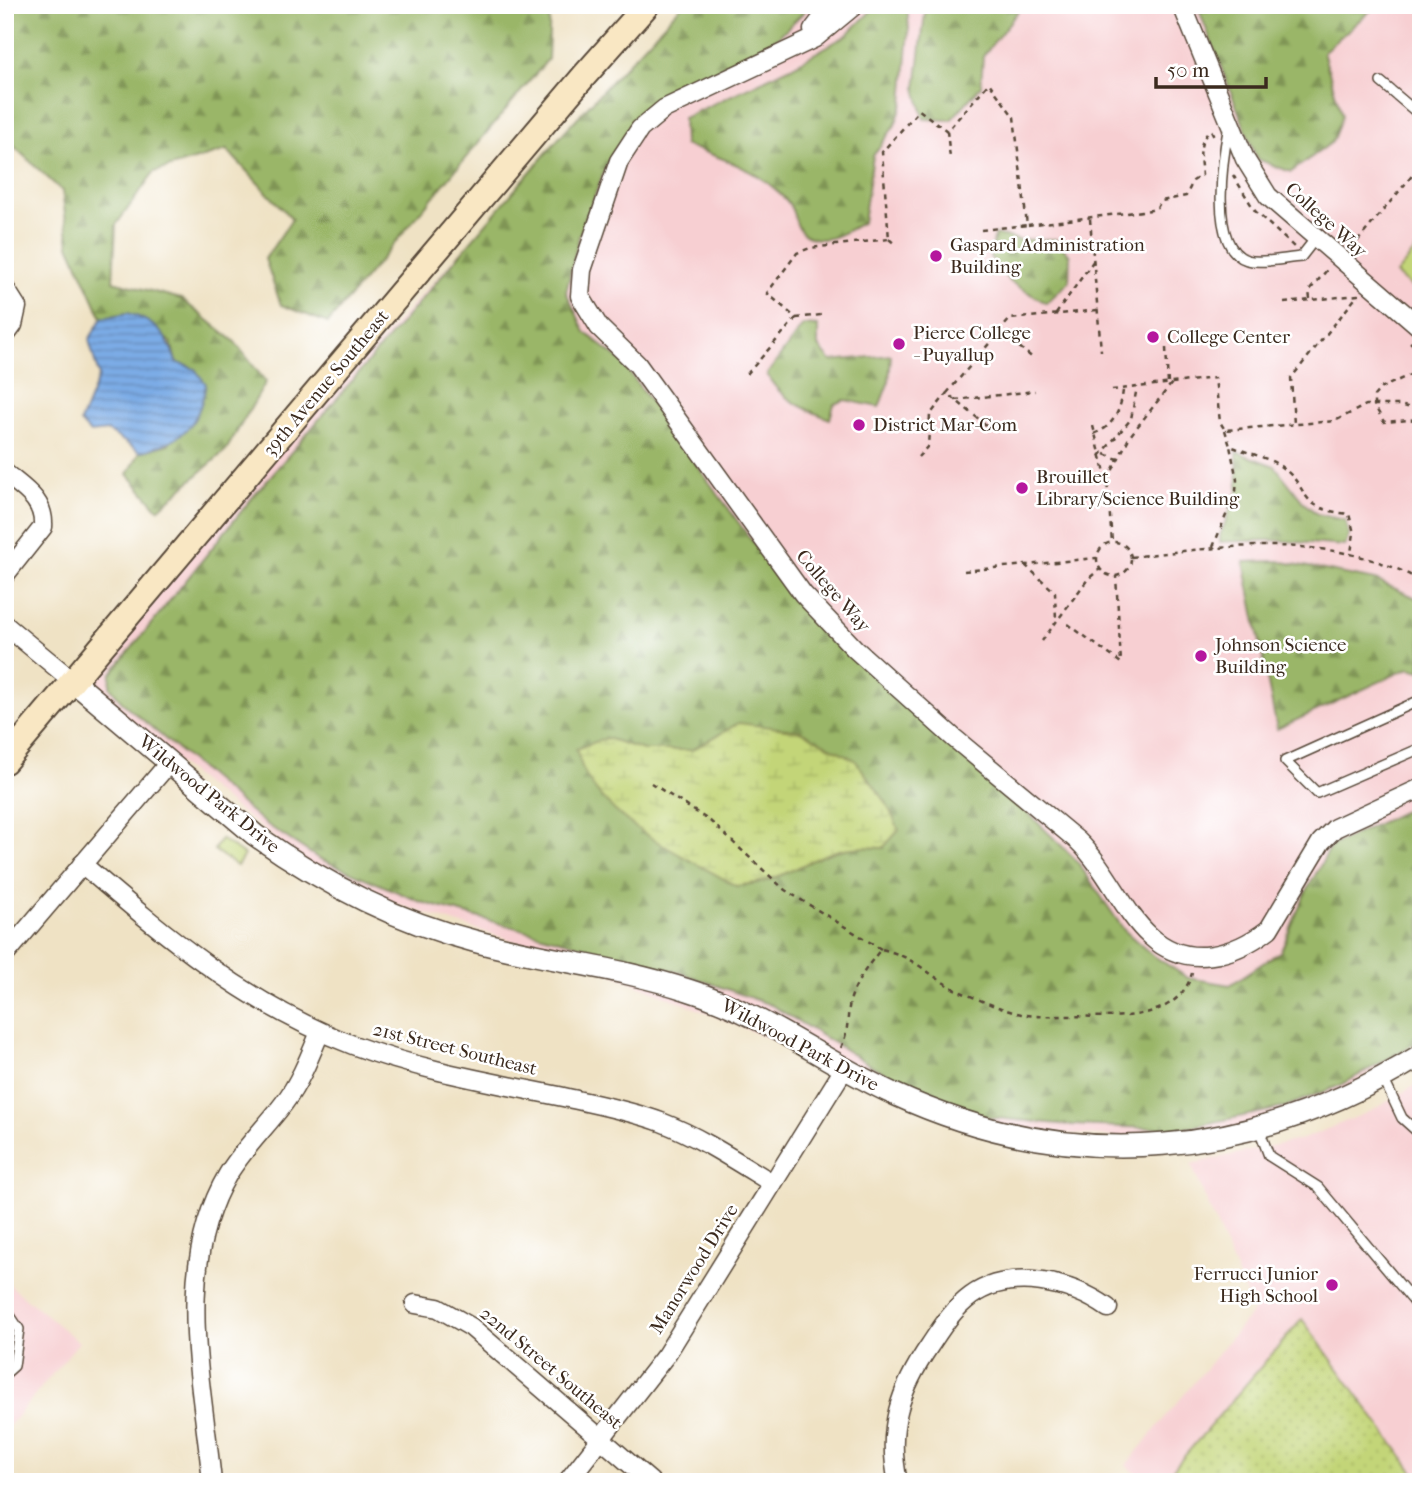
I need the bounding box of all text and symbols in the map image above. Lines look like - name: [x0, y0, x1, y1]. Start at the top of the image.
- scale bar: [1156, 46, 1267, 90]
- text: 50 m: [1167, 58, 1210, 82]
- street label: College Way: [1281, 178, 1372, 263]
- place label: Gaspard Administration Building: [950, 234, 1145, 278]
- marker: Gaspard Administration Building: [928, 248, 944, 264]
- street label: 39th Avenue Southeast: [258, 305, 394, 461]
- place label: Pierce College - Puyallup: [913, 322, 1031, 366]
- place label: College Center: [1167, 326, 1291, 348]
- marker: College Center: [1145, 329, 1161, 345]
- marker: Pierce College - Puyallup: [891, 336, 907, 352]
- place label: District Mar-Com: [873, 414, 1017, 436]
- marker: District Mar-Com: [851, 417, 867, 433]
- place label: Brouillet Library/Science Building: [1036, 466, 1240, 510]
- marker: Brouillet Library/Science Building: [1014, 480, 1030, 496]
- street label: College Way: [791, 545, 875, 637]
- place label: Johnson Science Building: [1213, 634, 1346, 678]
- marker: Johnson Science Building: [1193, 648, 1209, 664]
- street label: Wildwood Park Drive: [133, 730, 284, 858]
- street label: Wildwood Park Drive: [717, 994, 883, 1096]
- street label: 21st Street Southeast: [371, 1018, 539, 1080]
- street label: Manorwood Drive: [645, 1200, 743, 1338]
- place label: Ferrucci Junior High School: [1193, 1263, 1319, 1307]
- marker: Ferrucci Junior High School: [1324, 1277, 1340, 1293]
- street label: 22nd Street Southeast: [476, 1302, 627, 1434]

